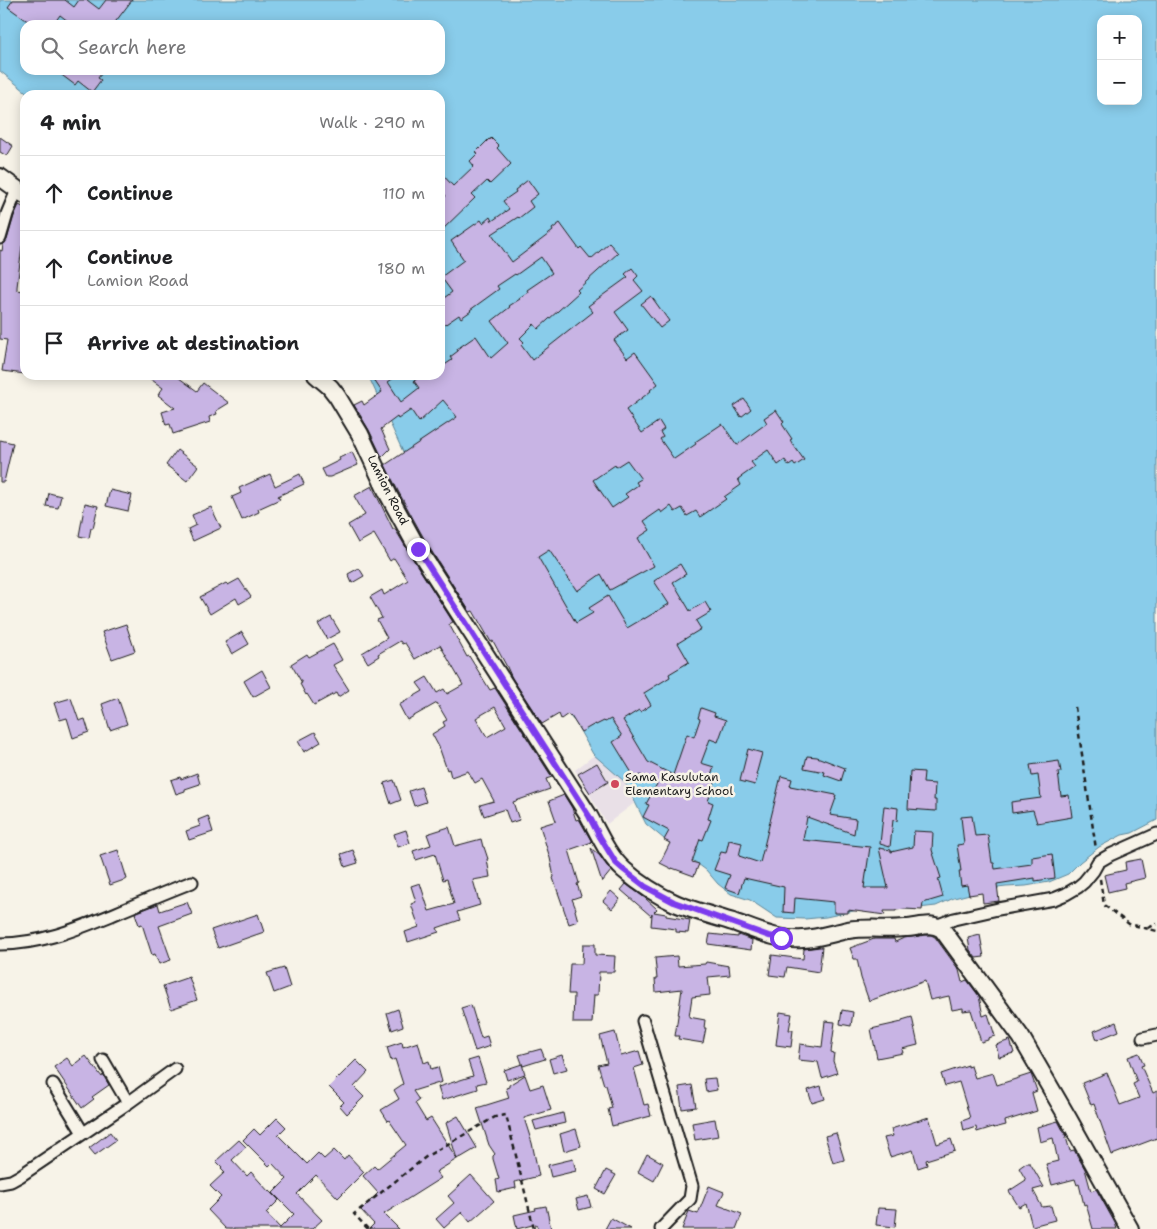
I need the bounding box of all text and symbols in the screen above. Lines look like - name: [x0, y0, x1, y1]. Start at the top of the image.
- map controls: [1097, 15, 1142, 105]
- button: +: [1097, 15, 1142, 60]
- search box: [20, 20, 445, 75]
- icon: search: [38, 34, 66, 62]
- text: Search here: [78, 35, 187, 60]
- button: −: [1097, 60, 1142, 105]
- text: 4 min: [40, 109, 101, 137]
- text: Walk · 290 m: [319, 112, 425, 133]
- icon: ahead: [40, 179, 68, 207]
- text: Continue: [87, 181, 173, 206]
- text: 110 m: [382, 183, 425, 204]
- text: Continue: [87, 245, 173, 270]
- icon: ahead: [40, 254, 68, 282]
- text: 180 m: [377, 258, 425, 279]
- text: Lamion Road: [87, 270, 189, 291]
- icon: arrive: [40, 329, 68, 357]
- text: Arrive at destination: [87, 331, 299, 356]
- street label: Lamion Road: [364, 452, 413, 528]
- route end: [407, 538, 430, 561]
- place label: Sama Kasulutan Elementary School: [625, 769, 733, 799]
- marker: Sama Kasulutan Elementary School: [609, 778, 621, 790]
- route start: [770, 927, 793, 950]

